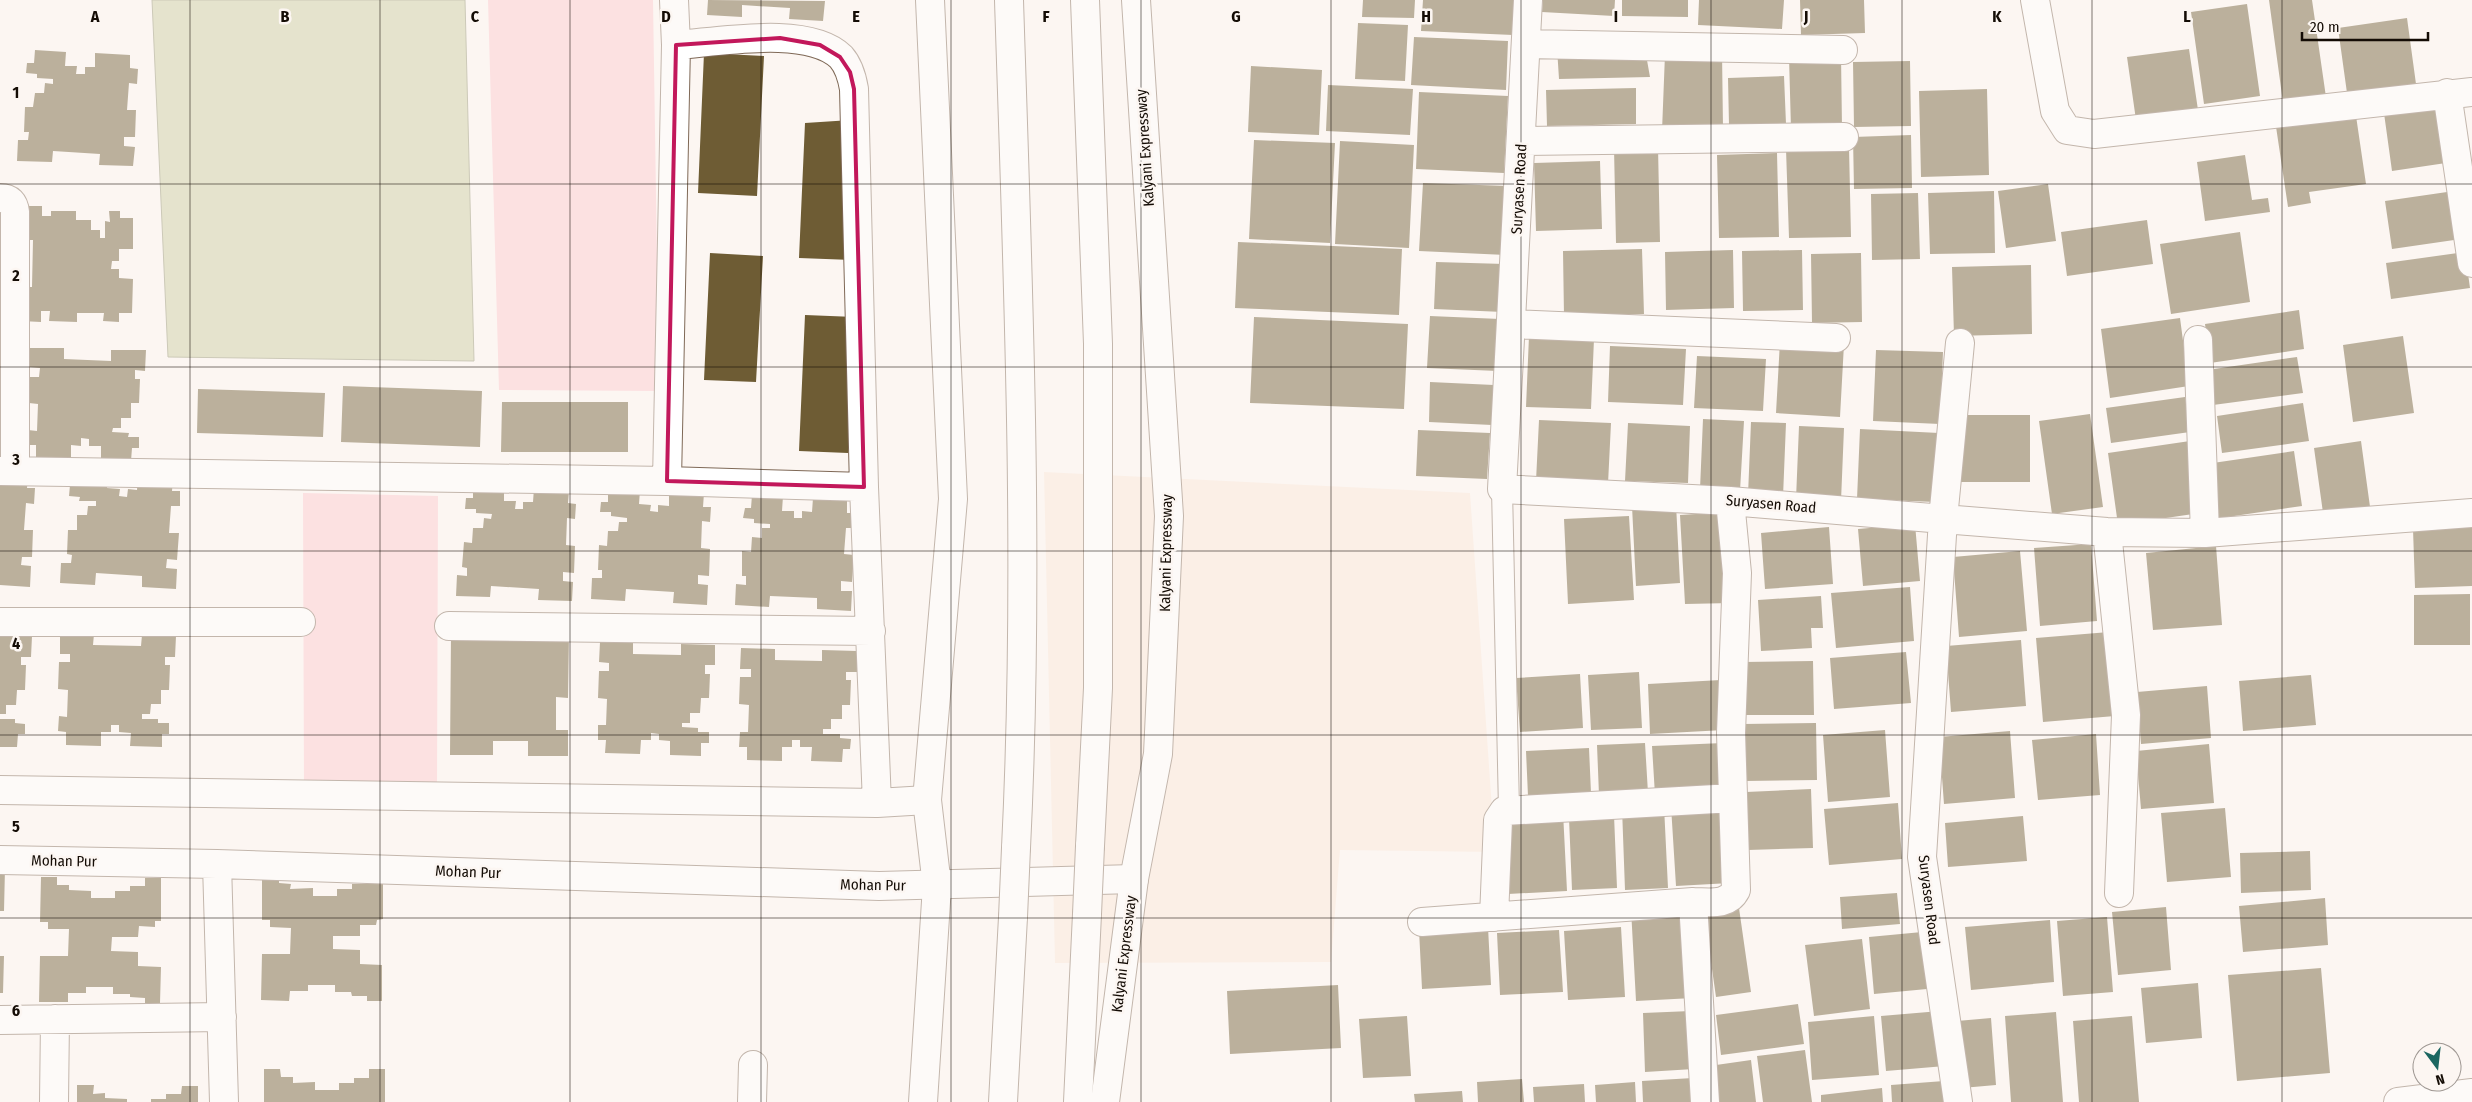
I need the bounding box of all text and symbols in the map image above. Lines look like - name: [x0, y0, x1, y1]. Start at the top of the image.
- text: A: [90, 7, 100, 26]
- text: B: [281, 7, 290, 26]
- text: C: [471, 7, 480, 26]
- text: D: [661, 7, 671, 26]
- text: E: [852, 7, 860, 26]
- text: F: [1042, 7, 1050, 26]
- text: G: [1231, 7, 1241, 26]
- text: H: [1421, 7, 1431, 26]
- text: I: [1614, 7, 1618, 26]
- text: J: [1803, 7, 1808, 26]
- text: K: [1992, 7, 2002, 26]
- text: L: [2183, 7, 2191, 26]
- scale bar: [2302, 10, 2428, 42]
- text: 20 m: [2310, 18, 2340, 36]
- text: 1: [13, 83, 19, 102]
- street label: Kalyani Expressway: [1132, 88, 1158, 207]
- street label: Suryasen Road: [1508, 143, 1530, 235]
- text: 2: [11, 266, 20, 285]
- text: 3: [11, 450, 20, 469]
- street label: Suryasen Road: [1725, 491, 1817, 517]
- street label: Kalyani Expressway: [1156, 494, 1176, 612]
- text: 4: [12, 634, 20, 653]
- text: 5: [12, 817, 20, 836]
- street label: Mohan Pur: [31, 851, 98, 871]
- street label: Suryasen Road: [1915, 854, 1943, 946]
- street label: Mohan Pur: [435, 862, 502, 882]
- street label: Mohan Pur: [840, 875, 907, 895]
- street label: Kalyani Expressway: [1108, 894, 1140, 1014]
- text: 6: [12, 1001, 20, 1020]
- north arrow: [2412, 1042, 2462, 1092]
- text: N: [2434, 1070, 2446, 1088]

